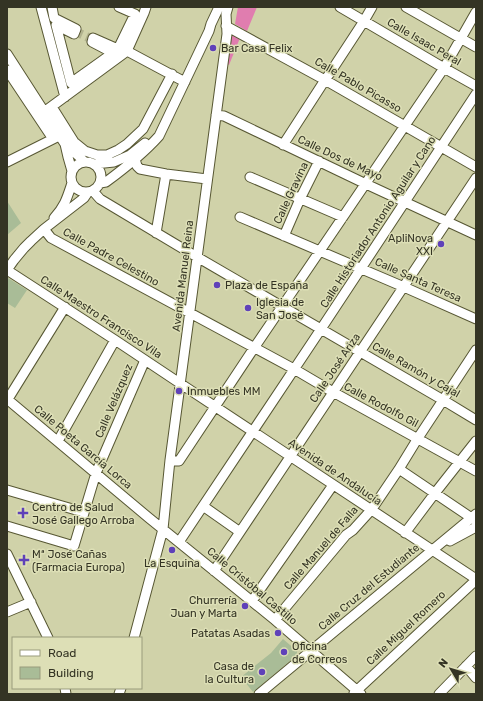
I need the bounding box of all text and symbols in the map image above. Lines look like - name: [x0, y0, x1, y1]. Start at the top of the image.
- street label: Calle Isaac Peral: [385, 16, 463, 68]
- place label: Bar Casa Felix: [221, 42, 293, 55]
- marker: Bar Casa Felix: [208, 43, 218, 53]
- street label: Calle Pablo Picasso: [312, 55, 404, 115]
- street label: Calle Dos de Mayo: [296, 133, 384, 183]
- street label: Calle Historiador Antonio Aguilar y Cano: [318, 134, 438, 310]
- street label: Calle Gravina: [271, 160, 311, 226]
- street label: Avenida Manuel Reina: [170, 220, 196, 332]
- street label: Calle Padre Celestino: [61, 225, 161, 289]
- place label: ApliNova XXI: [388, 232, 433, 258]
- marker: ApliNova XXI: [436, 239, 446, 249]
- street label: Calle Santa Teresa: [373, 255, 463, 305]
- street label: Calle Maestro Francisco Vila: [38, 273, 164, 361]
- place label: Plaza de España: [225, 279, 308, 292]
- marker: Plaza de España: [212, 280, 222, 290]
- place label: Iglesia de San José: [256, 296, 304, 322]
- marker: Iglesia de San José: [243, 303, 253, 313]
- street label: Calle José Ariza: [307, 331, 363, 405]
- street label: Calle Ramón y Cajal: [370, 339, 462, 401]
- street label: Calle Velázquez: [93, 362, 136, 440]
- street label: Calle Rodolfo Gil: [342, 380, 420, 430]
- place label: Inmuebles MM: [187, 385, 260, 398]
- marker: Inmuebles MM: [174, 386, 184, 396]
- street label: Calle Poeta García Lorca: [31, 402, 135, 492]
- street label: Avenida de Andalucía: [286, 436, 384, 508]
- place label: Centro de Salud José Gallego Arroba: [32, 501, 135, 527]
- street label: Calle Manuel de Falla: [281, 504, 361, 592]
- marker: Centro de Salud José Gallego Arroba: [17, 507, 29, 519]
- street label: Calle Cruz del Estudiante: [316, 541, 422, 633]
- marker: La Esquina: [167, 545, 177, 555]
- street label: Calle Cristóbal Castillo: [204, 545, 300, 627]
- place label: Mª José Cañas (Farmacia Europa): [32, 548, 125, 574]
- marker: Mª José Cañas (Farmacia Europa): [19, 555, 29, 565]
- place label: La Esquina: [144, 557, 200, 570]
- street label: Calle Miguel Romero: [364, 588, 448, 668]
- place label: Churrería Juan y Marta: [170, 594, 237, 620]
- marker: Churrería Juan y Marta: [240, 601, 250, 611]
- place label: Patatas Asadas: [191, 627, 270, 640]
- marker: Patatas Asadas: [273, 628, 283, 638]
- legend: [12, 637, 142, 689]
- place label: Oficina de Correos: [292, 640, 348, 666]
- text: Road: [48, 646, 76, 660]
- marker: Oficina de Correos: [279, 647, 289, 657]
- north arrow: [431, 649, 471, 689]
- text: N: [436, 656, 451, 670]
- place label: Casa de la Cultura: [205, 660, 254, 686]
- text: Building: [48, 666, 94, 680]
- marker: Casa de la Cultura: [257, 667, 267, 677]

